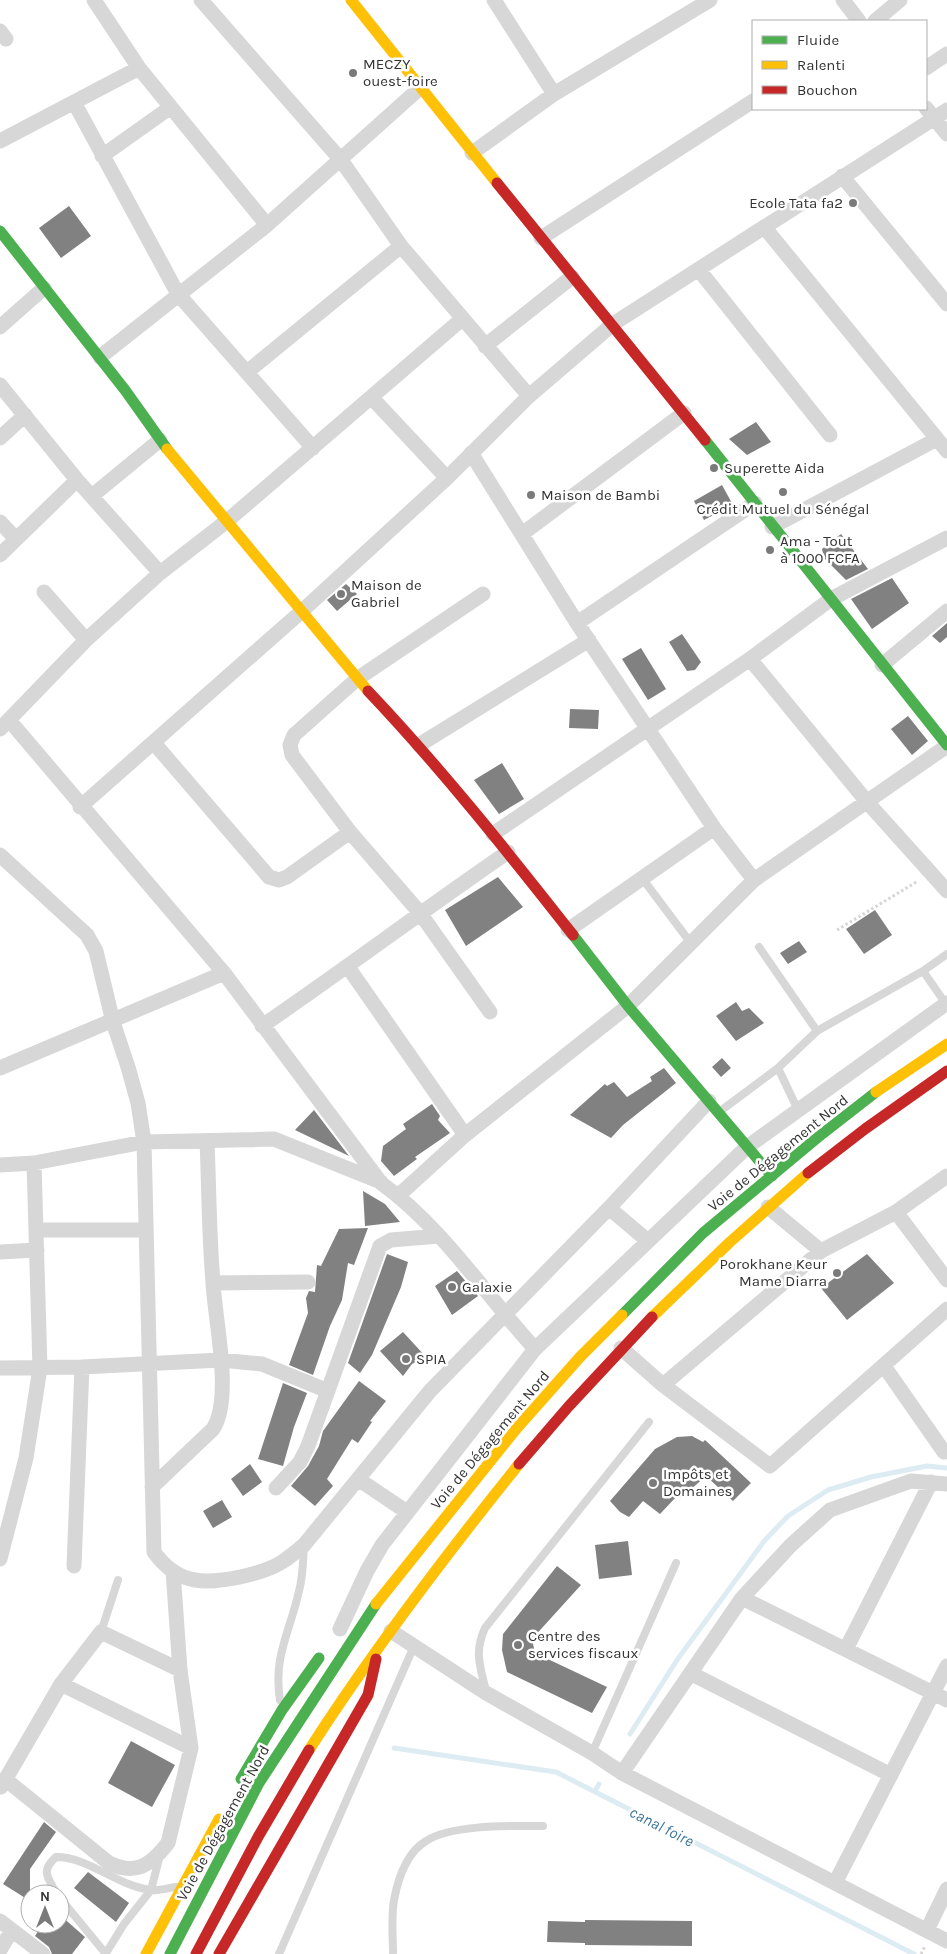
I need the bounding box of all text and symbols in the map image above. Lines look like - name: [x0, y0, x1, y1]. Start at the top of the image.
- legend: [752, 20, 927, 110]
- text: Fluide: [797, 31, 839, 49]
- place label: MECZY ouest-foire: [363, 55, 438, 90]
- text: Ralenti: [797, 56, 846, 74]
- marker: MECZY ouest-foire: [347, 67, 359, 79]
- text: Bouchon: [797, 81, 858, 99]
- place label: Ecole Tata fa2: [749, 194, 843, 212]
- marker: Ecole Tata fa2: [847, 197, 859, 209]
- place label: Superette Aida: [724, 459, 825, 477]
- marker: Superette Aida: [708, 462, 720, 474]
- place label: Maison de Bambi: [541, 486, 660, 504]
- marker: Crédit Mutuel du Sénégal: [777, 486, 789, 498]
- marker: Maison de Bambi: [525, 489, 537, 501]
- place label: Crédit Mutuel du Sénégal: [697, 500, 869, 518]
- place label: Ama - Tout à 1000 FCFA: [780, 532, 860, 567]
- marker: Ama - Tout à 1000 FCFA: [764, 544, 776, 556]
- place label: Maison de Gabriel: [351, 576, 422, 611]
- marker: Maison de Gabriel: [335, 588, 347, 600]
- street label: Voie de Dégagement Nord: [704, 1091, 852, 1215]
- place label: Porokhane Keur Mame Diarra: [719, 1255, 828, 1290]
- marker: Porokhane Keur Mame Diarra: [831, 1267, 843, 1279]
- place label: Galaxie: [462, 1278, 512, 1296]
- marker: Galaxie: [446, 1281, 458, 1293]
- place label: SPIA: [416, 1350, 447, 1368]
- marker: SPIA: [400, 1353, 412, 1365]
- street label: Voie de Dégagement Nord: [427, 1367, 553, 1513]
- place label: Impôts et Domaines: [663, 1465, 733, 1500]
- marker: Impôts et Domaines: [647, 1477, 659, 1489]
- place label: Centre des services fiscaux: [528, 1627, 638, 1662]
- marker: Centre des services fiscaux: [512, 1639, 524, 1651]
- street label: Voie de Dégagement Nord: [173, 1742, 273, 1904]
- water label: canal foire: [626, 1802, 698, 1851]
- north arrow: [20, 1884, 70, 1934]
- text: N: [40, 1888, 50, 1905]

